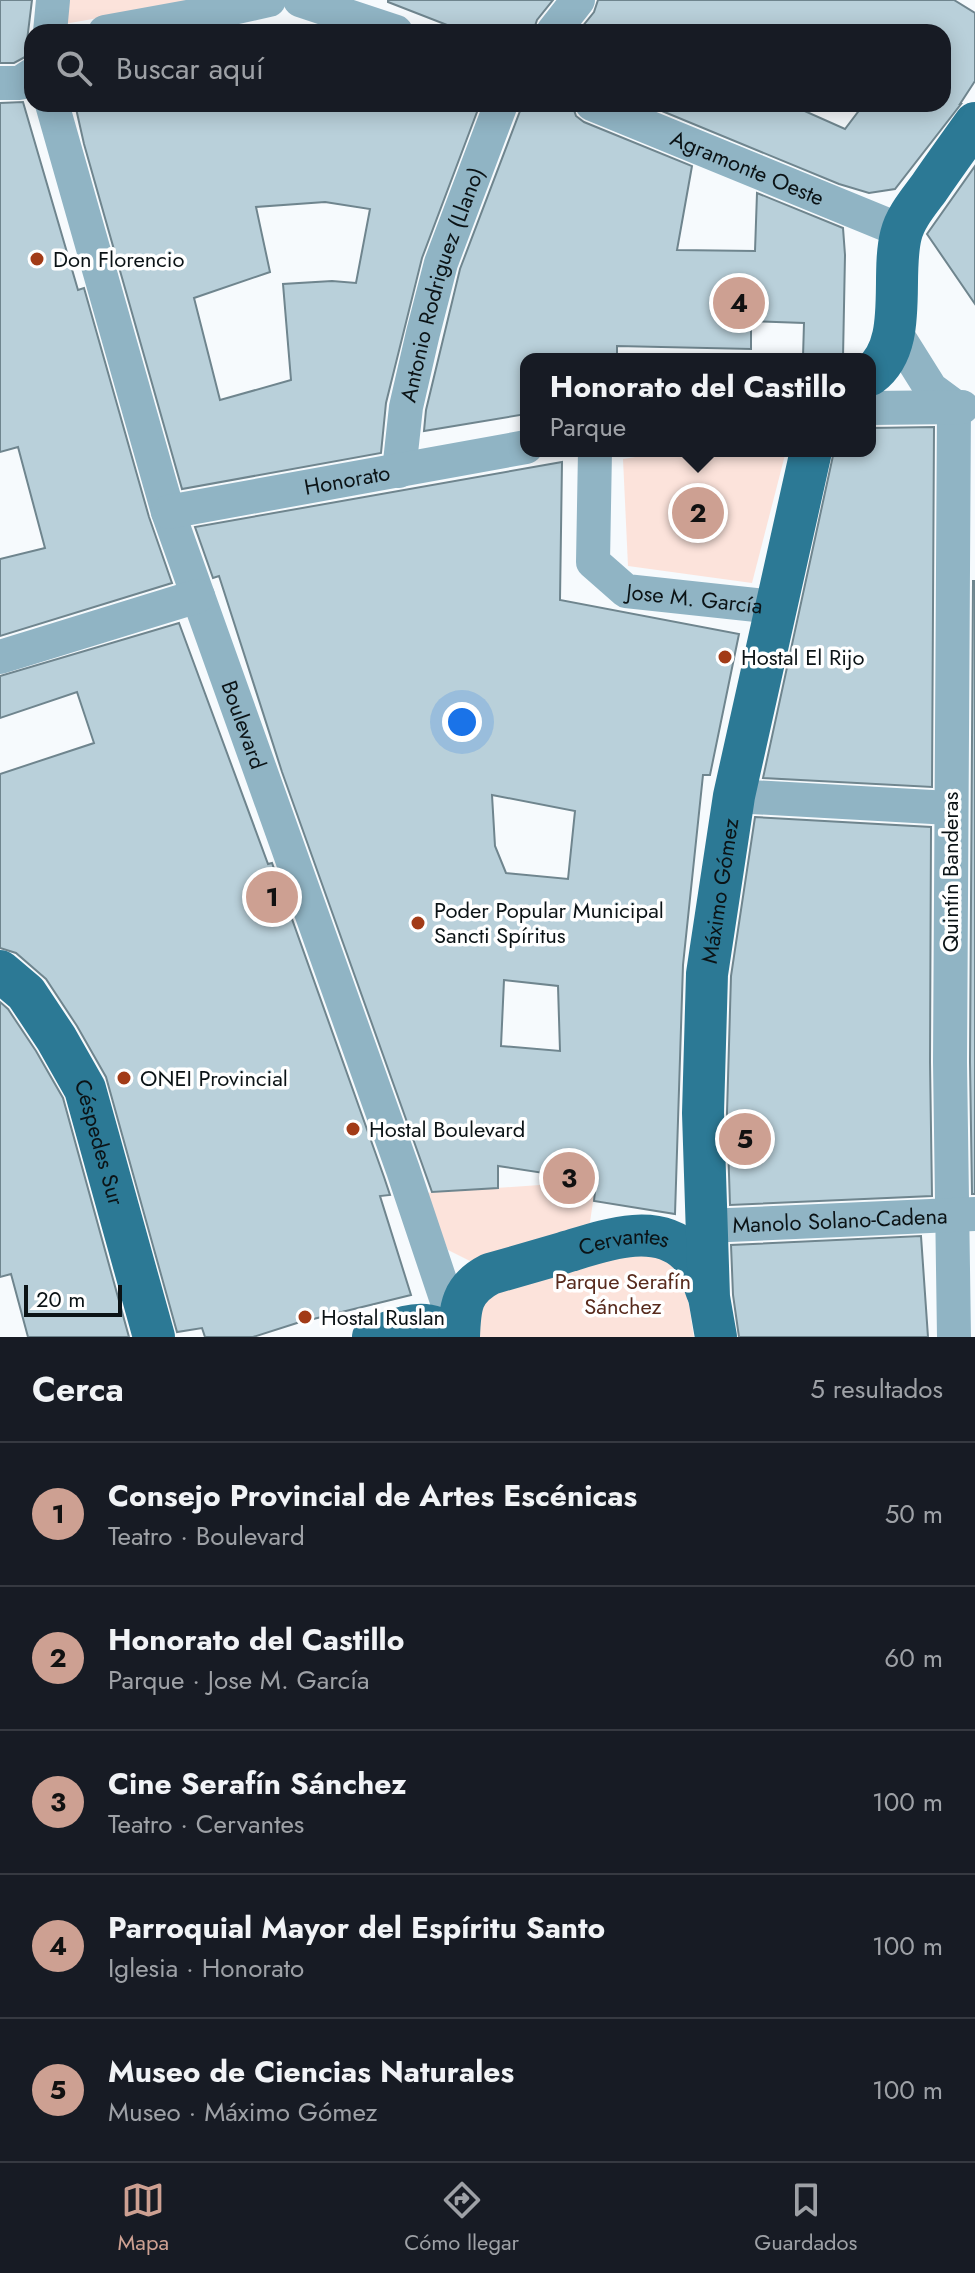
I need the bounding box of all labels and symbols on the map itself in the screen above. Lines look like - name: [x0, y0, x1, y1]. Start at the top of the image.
- street label: Agramonte Oeste: [666, 122, 829, 213]
- street label: Antonio Rodriguez (Llano): [392, 162, 492, 405]
- place label: Don Florencio: [53, 243, 185, 275]
- marker: Don Florencio: [28, 250, 46, 268]
- pin: 4: [713, 273, 765, 333]
- street label: Honorato: [302, 456, 393, 503]
- pin: 2: [672, 483, 724, 543]
- street label: Jose M. García: [622, 575, 764, 622]
- place label: Hostal El Rijo: [741, 641, 864, 673]
- marker: Hostal El Rijo: [716, 648, 734, 666]
- street label: Boulevard: [213, 676, 275, 774]
- your location: [442, 702, 482, 742]
- street label: Quintín Banderas: [934, 792, 966, 952]
- street label: Máximo Gómez: [693, 816, 746, 966]
- pin: 1: [246, 867, 298, 927]
- place label: Poder Popular Municipal Sancti Spíritus: [434, 894, 664, 951]
- marker: Poder Popular Municipal Sancti Spíritus: [409, 914, 427, 932]
- place label: ONEI Provincial: [140, 1062, 288, 1094]
- marker: ONEI Provincial: [115, 1069, 133, 1087]
- street label: Céspedes Sur: [66, 1073, 133, 1209]
- pin: 5: [719, 1109, 771, 1169]
- place label: Hostal Boulevard: [369, 1113, 525, 1145]
- marker: Hostal Boulevard: [344, 1120, 362, 1138]
- pin: 3: [543, 1148, 595, 1208]
- street label: Manolo Solano-Cadena: [732, 1199, 948, 1241]
- street label: Cervantes: [574, 1219, 674, 1263]
- park label: Parque Serafín Sánchez: [555, 1265, 691, 1322]
- scale bar: [24, 1281, 122, 1317]
- place label: Hostal Ruslan: [321, 1301, 445, 1333]
- marker: Hostal Ruslan: [296, 1308, 314, 1326]

